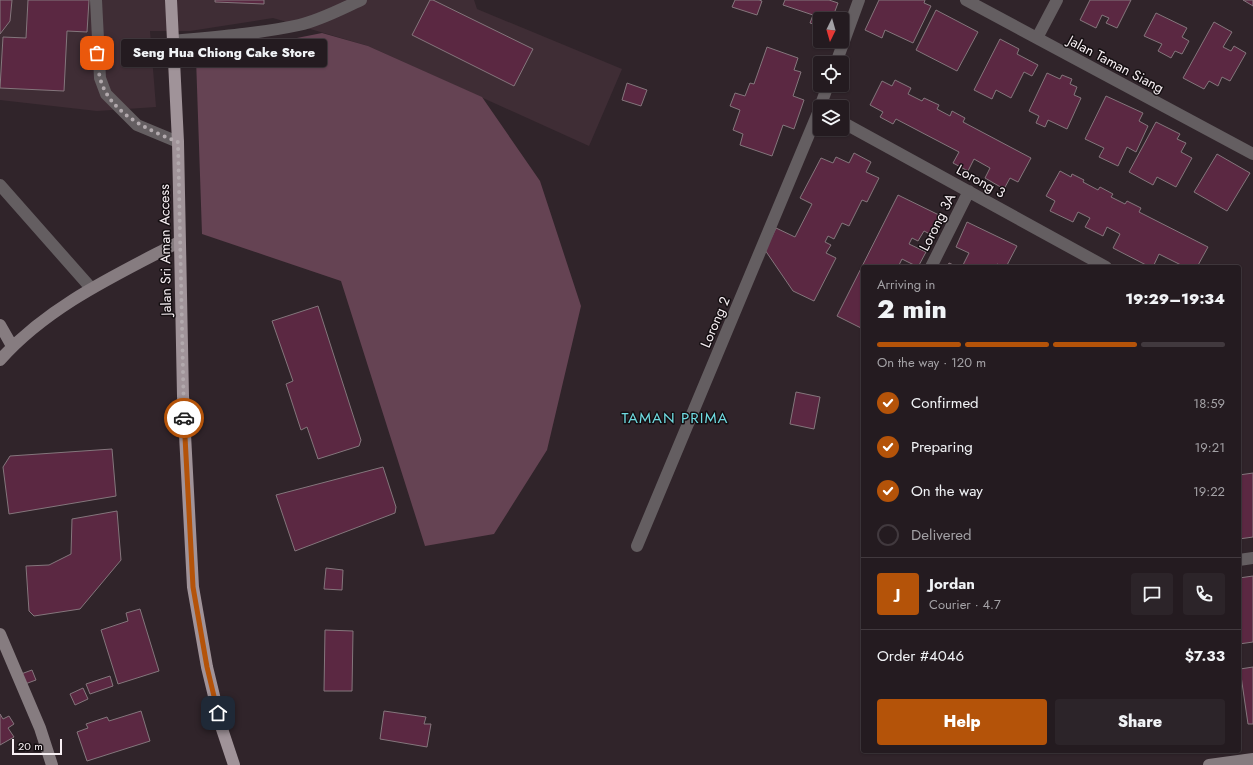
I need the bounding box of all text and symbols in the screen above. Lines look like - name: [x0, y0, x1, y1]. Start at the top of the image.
- north arrow: [813, 12, 849, 48]
- map controls: [813, 12, 849, 136]
- street label: Jalan Taman Siang: [1063, 29, 1168, 98]
- pin: [80, 36, 114, 70]
- callout: Seng Hua Chiong Cake Store: [121, 39, 327, 67]
- icon: bag: [86, 42, 108, 64]
- text: Seng Hua Chiong Cake Store: [133, 43, 315, 62]
- button: locate: [813, 56, 849, 92]
- button: layers: [813, 100, 849, 136]
- street label: Lorong 3: [953, 159, 1009, 203]
- street label: Jalan Sri Aman Access: [154, 184, 176, 318]
- street label: Lorong 3A: [914, 189, 960, 254]
- text: Arriving in: [877, 275, 935, 294]
- text: 19:29–19:34: [1125, 288, 1225, 310]
- text: 2 min: [877, 290, 947, 328]
- street label: Lorong 2: [695, 293, 735, 351]
- text: On the way · 120 m: [877, 353, 986, 372]
- icon: check: [877, 392, 899, 414]
- text: Confirmed: [911, 392, 979, 414]
- text: 18:59: [1193, 394, 1225, 413]
- courier: [164, 398, 204, 438]
- icon: car: [173, 407, 195, 429]
- district label: TAMAN PRIMA: [622, 407, 728, 429]
- icon: check: [877, 436, 899, 458]
- text: Preparing: [911, 436, 973, 458]
- text: 19:21: [1195, 438, 1225, 457]
- icon: check: [877, 480, 899, 502]
- text: On the way: [911, 480, 983, 502]
- text: 19:22: [1193, 482, 1225, 501]
- text: Delivered: [911, 524, 972, 546]
- text: Jordan: [929, 573, 975, 595]
- button: chat: [1131, 573, 1173, 615]
- button: phone: [1183, 573, 1225, 615]
- text: J: [896, 583, 900, 605]
- text: Courier · 4.7: [929, 595, 1001, 614]
- text: Order #4046: [877, 645, 964, 667]
- text: $7.33: [1185, 645, 1225, 667]
- pin: [201, 696, 235, 730]
- button: Help: [877, 699, 1047, 745]
- button: Share: [1055, 699, 1225, 745]
- icon: home: [207, 702, 229, 724]
- scale bar: [12, 737, 62, 756]
- text: 20 m: [18, 738, 43, 754]

